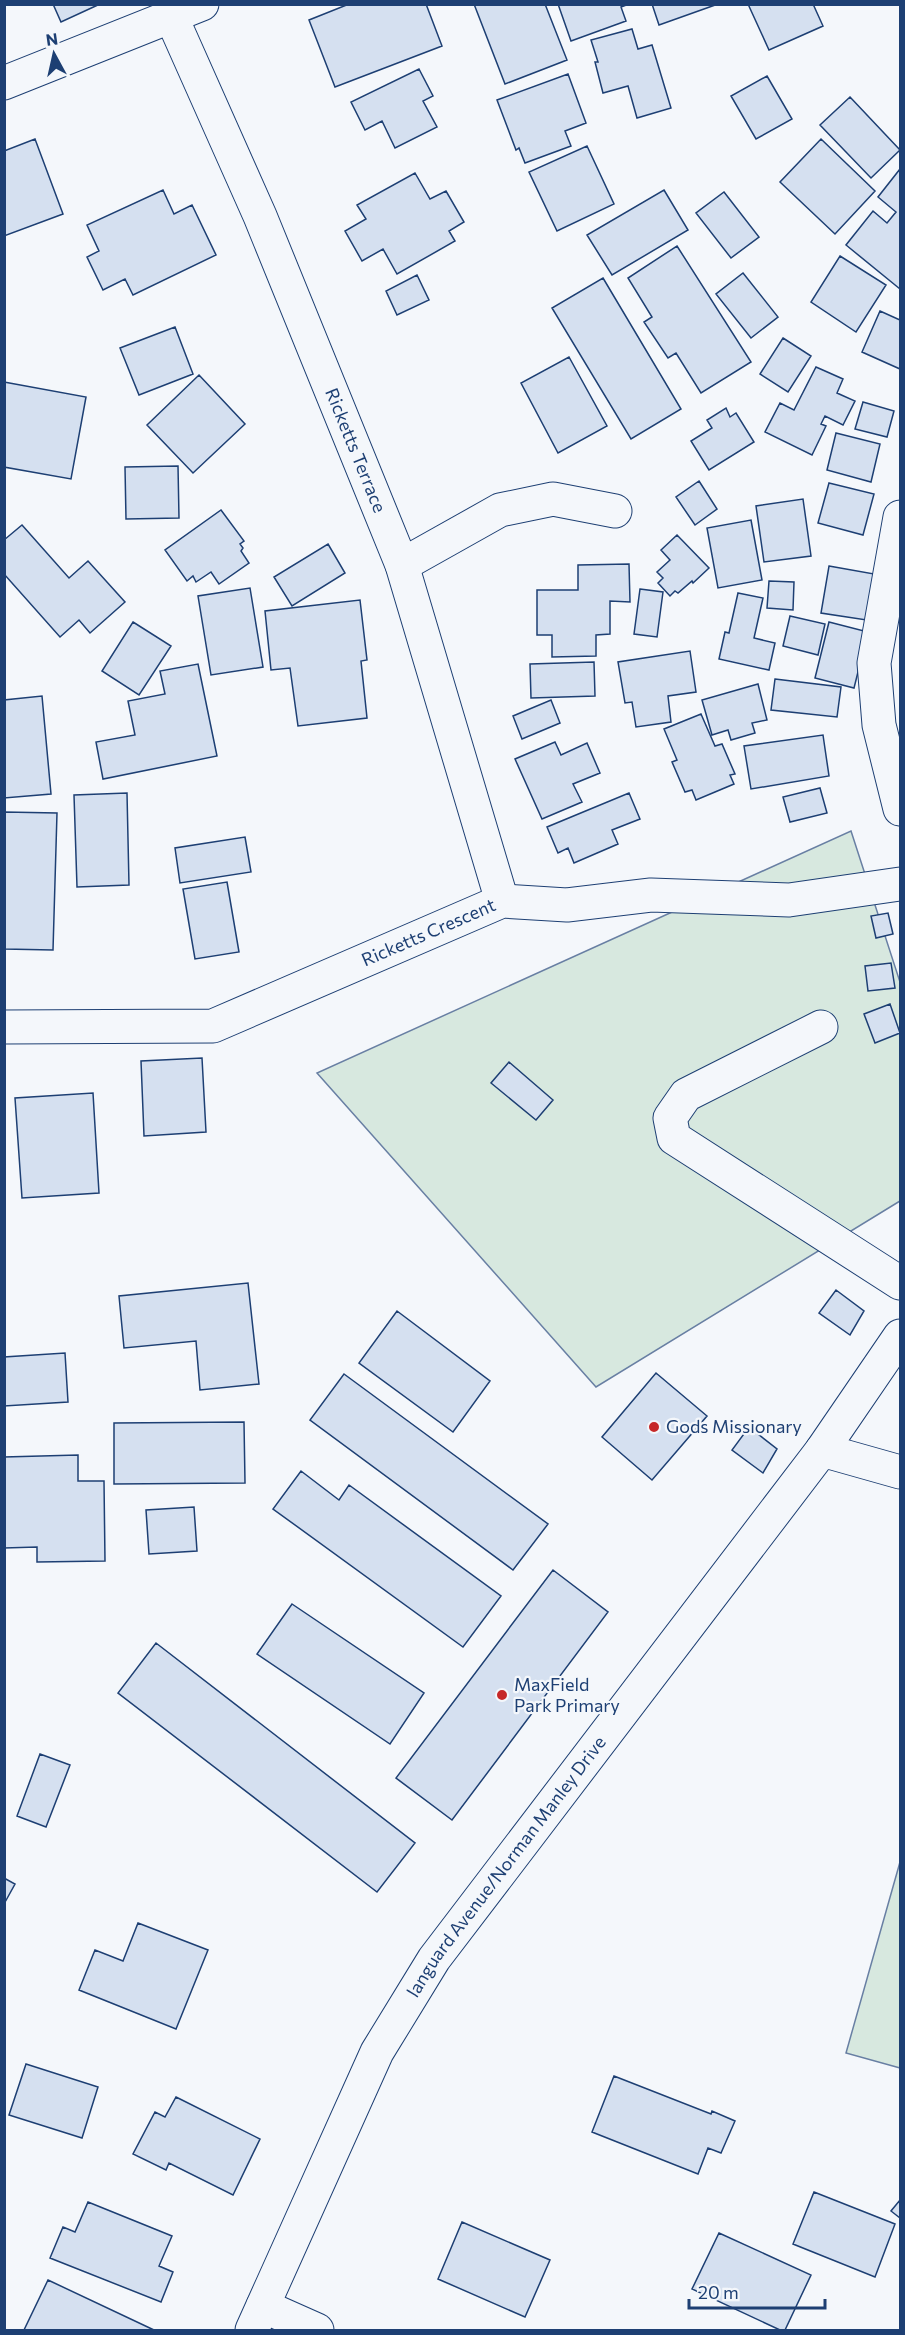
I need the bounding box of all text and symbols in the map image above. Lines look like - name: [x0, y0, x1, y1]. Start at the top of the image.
- north arrow: [24, 24, 84, 84]
- text: N: [45, 28, 59, 49]
- street label: Ricketts Terrace: [321, 385, 391, 516]
- street label: Ricketts Crescent: [358, 893, 499, 970]
- place label: Gods Missionary: [666, 1415, 802, 1437]
- marker: Gods Missionary: [647, 1420, 661, 1434]
- place label: MaxField Park Primary: [514, 1673, 620, 1716]
- marker: MaxField Park Primary: [495, 1688, 509, 1702]
- street label: languard Avenue/Norman Manley Drive: [401, 1731, 610, 2001]
- scale bar: [689, 2272, 826, 2310]
- text: 20 m: [698, 2281, 739, 2303]

